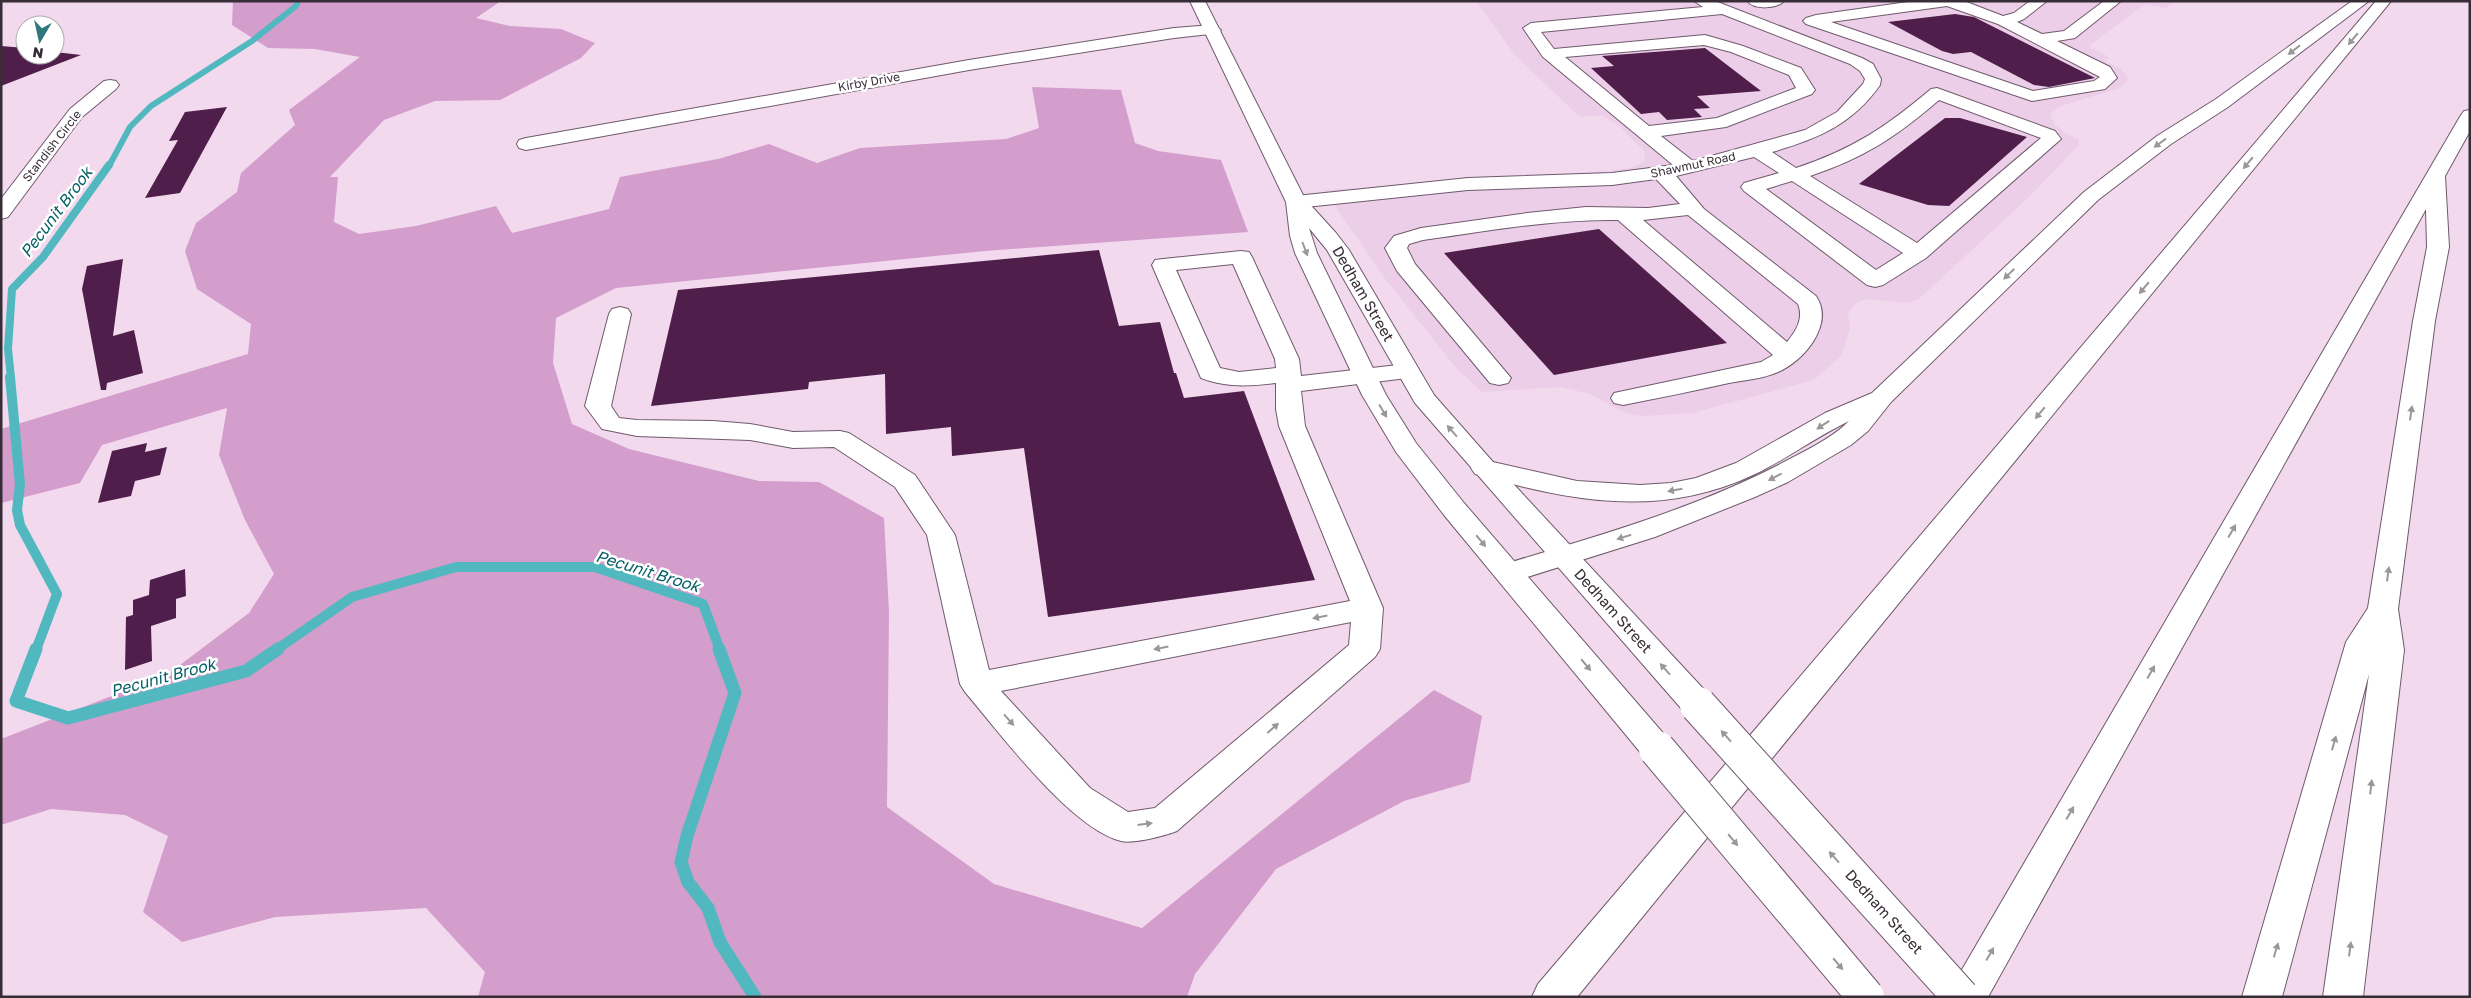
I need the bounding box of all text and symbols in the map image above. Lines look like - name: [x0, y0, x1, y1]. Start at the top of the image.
- north arrow: [15, 15, 65, 65]
- one-way arrow: [2347, 32, 2358, 45]
- text: N: [31, 44, 44, 63]
- one-way arrow: [2287, 45, 2301, 55]
- street label: Kirby Drive: [837, 69, 901, 94]
- street label: Standish Circle: [19, 107, 84, 185]
- one-way arrow: [2154, 138, 2167, 148]
- street label: Shawmut Road: [1649, 148, 1737, 181]
- one-way arrow: [2243, 157, 2254, 170]
- water label: Pecunit Brook: [16, 161, 98, 261]
- one-way arrow: [1301, 242, 1309, 257]
- street label: Dedham Street: [1329, 242, 1399, 345]
- one-way arrow: [2003, 268, 2015, 280]
- one-way arrow: [2139, 281, 2150, 294]
- one-way arrow: [1379, 405, 1388, 418]
- one-way arrow: [2407, 405, 2415, 421]
- one-way arrow: [2034, 406, 2046, 418]
- one-way arrow: [1816, 421, 1829, 430]
- one-way arrow: [1446, 426, 1458, 438]
- one-way arrow: [1768, 473, 1782, 481]
- one-way arrow: [1667, 487, 1683, 495]
- one-way arrow: [2227, 525, 2236, 538]
- one-way arrow: [1475, 534, 1486, 547]
- one-way arrow: [1616, 534, 1631, 541]
- water label: Pecunit Brook: [594, 546, 704, 597]
- street label: Dedham Street: [1571, 564, 1656, 656]
- one-way arrow: [2384, 566, 2392, 582]
- one-way arrow: [1313, 613, 1328, 621]
- one-way arrow: [1152, 644, 1168, 652]
- water label: Pecunit Brook: [108, 653, 219, 701]
- one-way arrow: [1580, 659, 1591, 671]
- one-way arrow: [1659, 664, 1671, 676]
- one-way arrow: [2147, 665, 2155, 680]
- one-way arrow: [1003, 714, 1014, 726]
- one-way arrow: [1266, 722, 1279, 733]
- one-way arrow: [1720, 729, 1731, 742]
- one-way arrow: [2330, 735, 2338, 751]
- one-way arrow: [2367, 779, 2375, 795]
- one-way arrow: [2066, 807, 2075, 820]
- one-way arrow: [1138, 820, 1154, 828]
- one-way arrow: [1728, 833, 1739, 846]
- one-way arrow: [1829, 850, 1840, 863]
- street label: Dedham Street: [1842, 865, 1927, 957]
- one-way arrow: [2346, 940, 2354, 956]
- one-way arrow: [2272, 942, 2280, 957]
- one-way arrow: [1985, 948, 1994, 961]
- one-way arrow: [1832, 958, 1843, 970]

